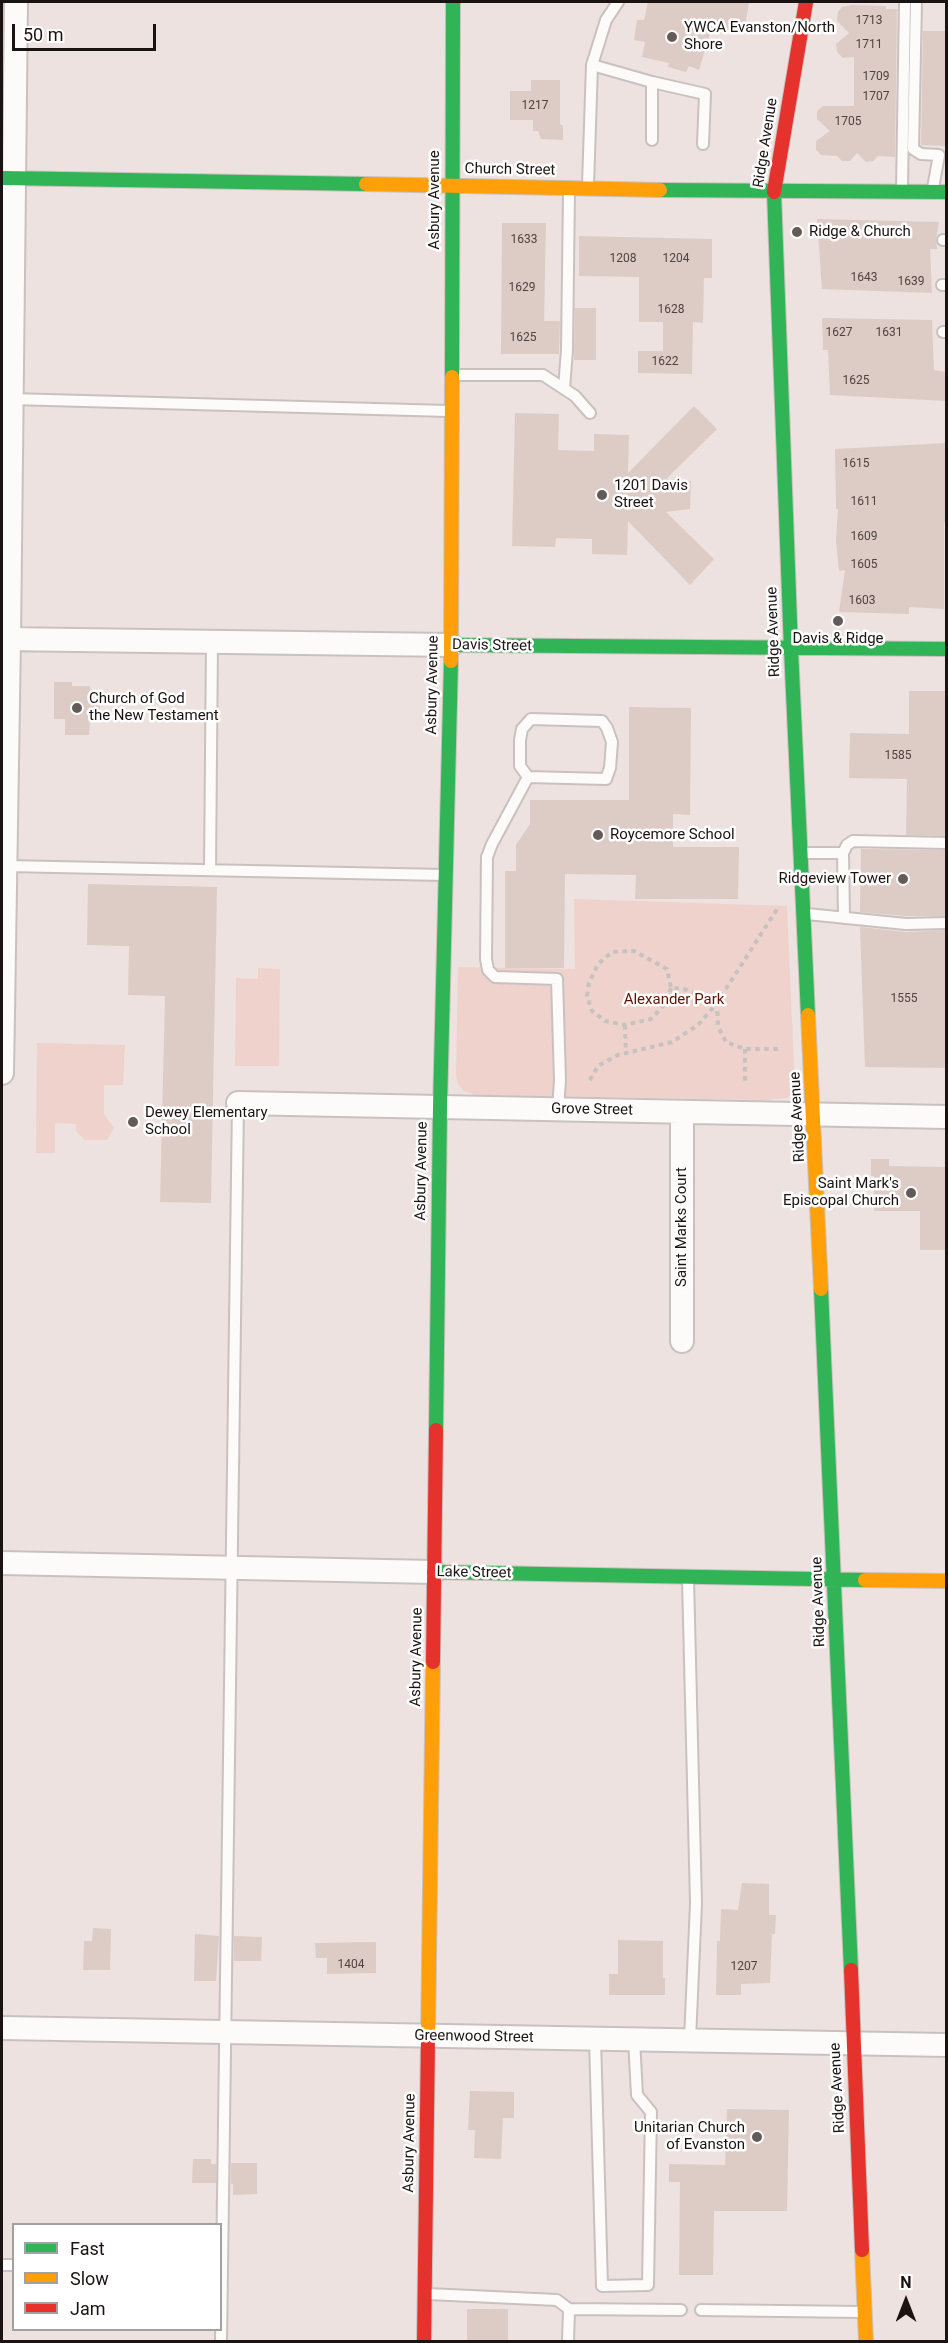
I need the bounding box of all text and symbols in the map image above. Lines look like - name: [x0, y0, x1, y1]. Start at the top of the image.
- scale bar: [15, 12, 159, 50]
- house number: 1713: [856, 14, 882, 28]
- place label: YWCA Evanston/North Shore: [684, 19, 835, 54]
- text: 50 m: [23, 24, 63, 45]
- marker: YWCA Evanston/North Shore: [665, 30, 679, 44]
- house number: 1711: [856, 38, 882, 52]
- house number: 1709: [863, 70, 889, 84]
- house number: 1707: [863, 90, 889, 104]
- street label: Ridge Avenue: [750, 97, 782, 189]
- house number: 1217: [522, 99, 548, 113]
- house number: 1705: [835, 115, 861, 129]
- street label: Asbury Avenue: [426, 150, 444, 250]
- street label: Church Street: [465, 160, 555, 180]
- place label: Ridge & Church: [809, 223, 911, 241]
- marker: Ridge & Church: [790, 225, 804, 239]
- house number: 1633: [511, 233, 537, 247]
- house number: 1208: [610, 252, 636, 266]
- house number: 1204: [663, 252, 689, 266]
- house number: 1643: [851, 271, 877, 285]
- house number: 1639: [898, 275, 924, 289]
- house number: 1629: [509, 281, 535, 295]
- house number: 1628: [658, 303, 684, 317]
- house number: 1627: [826, 326, 852, 340]
- house number: 1631: [876, 326, 902, 340]
- house number: 1625: [510, 331, 536, 345]
- house number: 1622: [652, 355, 678, 369]
- house number: 1625: [843, 374, 869, 388]
- house number: 1615: [843, 457, 869, 471]
- place label: 1201 Davis Street: [614, 477, 688, 512]
- marker: 1201 Davis Street: [595, 488, 609, 502]
- house number: 1611: [851, 495, 877, 509]
- house number: 1609: [851, 530, 877, 544]
- house number: 1605: [851, 558, 877, 572]
- street label: Ridge Avenue: [763, 586, 785, 678]
- house number: 1603: [849, 594, 875, 608]
- marker: Davis & Ridge: [831, 614, 845, 628]
- place label: Davis & Ridge: [792, 630, 884, 648]
- street label: Asbury Avenue: [423, 635, 443, 735]
- street label: Davis Street: [452, 636, 532, 656]
- place label: Church of God the New Testament: [89, 690, 219, 725]
- marker: Church of God the New Testament: [70, 701, 84, 715]
- house number: 1585: [885, 749, 911, 763]
- place label: Roycemore School: [610, 826, 735, 844]
- marker: Roycemore School: [591, 828, 605, 842]
- place label: Ridgeview Tower: [778, 870, 891, 888]
- marker: Ridgeview Tower: [896, 872, 910, 886]
- park label: Alexander Park: [624, 991, 724, 1009]
- house number: 1555: [891, 992, 917, 1006]
- street label: Ridge Avenue: [787, 1071, 809, 1163]
- street label: Grove Street: [551, 1100, 633, 1120]
- place label: Dewey Elementary School: [145, 1104, 268, 1139]
- marker: Dewey Elementary School: [126, 1115, 140, 1129]
- street label: Asbury Avenue: [412, 1121, 432, 1221]
- street label: Saint Marks Court: [673, 1167, 691, 1287]
- place label: Saint Mark's Episcopal Church: [783, 1175, 899, 1210]
- marker: Saint Mark's Episcopal Church: [904, 1186, 918, 1200]
- street label: Ridge Avenue: [808, 1556, 830, 1648]
- street label: Lake Street: [436, 1563, 512, 1583]
- street label: Asbury Avenue: [407, 1607, 427, 1707]
- house number: 1404: [338, 1958, 364, 1972]
- house number: 1207: [731, 1960, 757, 1974]
- street label: Greenwood Street: [414, 2027, 534, 2047]
- street label: Ridge Avenue: [827, 2042, 849, 2134]
- street label: Asbury Avenue: [400, 2093, 420, 2193]
- place label: Unitarian Church of Evanston: [634, 2119, 745, 2154]
- marker: Unitarian Church of Evanston: [750, 2130, 764, 2144]
- legend: [12, 2223, 222, 2331]
- text: Fast: [70, 2238, 105, 2259]
- text: Slow: [70, 2268, 109, 2289]
- north arrow: [876, 2271, 936, 2331]
- text: N: [900, 2273, 912, 2292]
- text: Jam: [70, 2298, 106, 2319]

